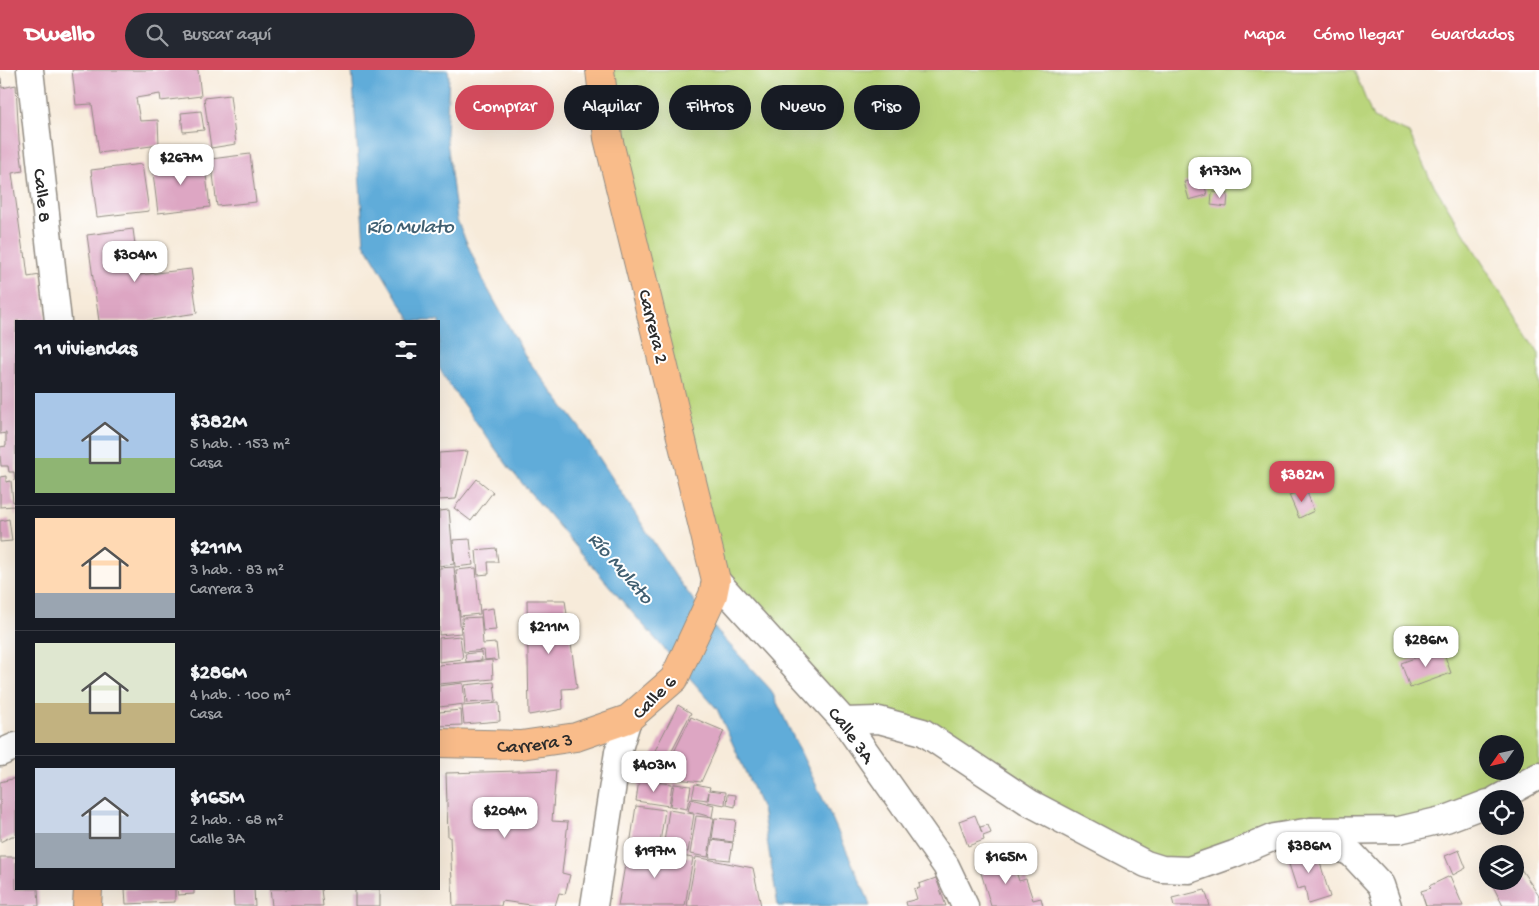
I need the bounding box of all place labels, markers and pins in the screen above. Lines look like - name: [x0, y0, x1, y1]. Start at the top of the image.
- pin: $267M: [146, 144, 216, 186]
- pin: $173M: [1185, 156, 1255, 199]
- pin: $304M: [100, 240, 170, 283]
- pin: $382M: [1267, 460, 1337, 503]
- pin: $211M: [514, 612, 584, 655]
- pin: $286M: [1391, 626, 1461, 668]
- pin: $403M: [619, 750, 689, 793]
- pin: $204M: [470, 796, 540, 839]
- pin: $386M: [1274, 832, 1344, 874]
- pin: $197M: [620, 836, 690, 879]
- pin: $165M: [971, 842, 1041, 885]

